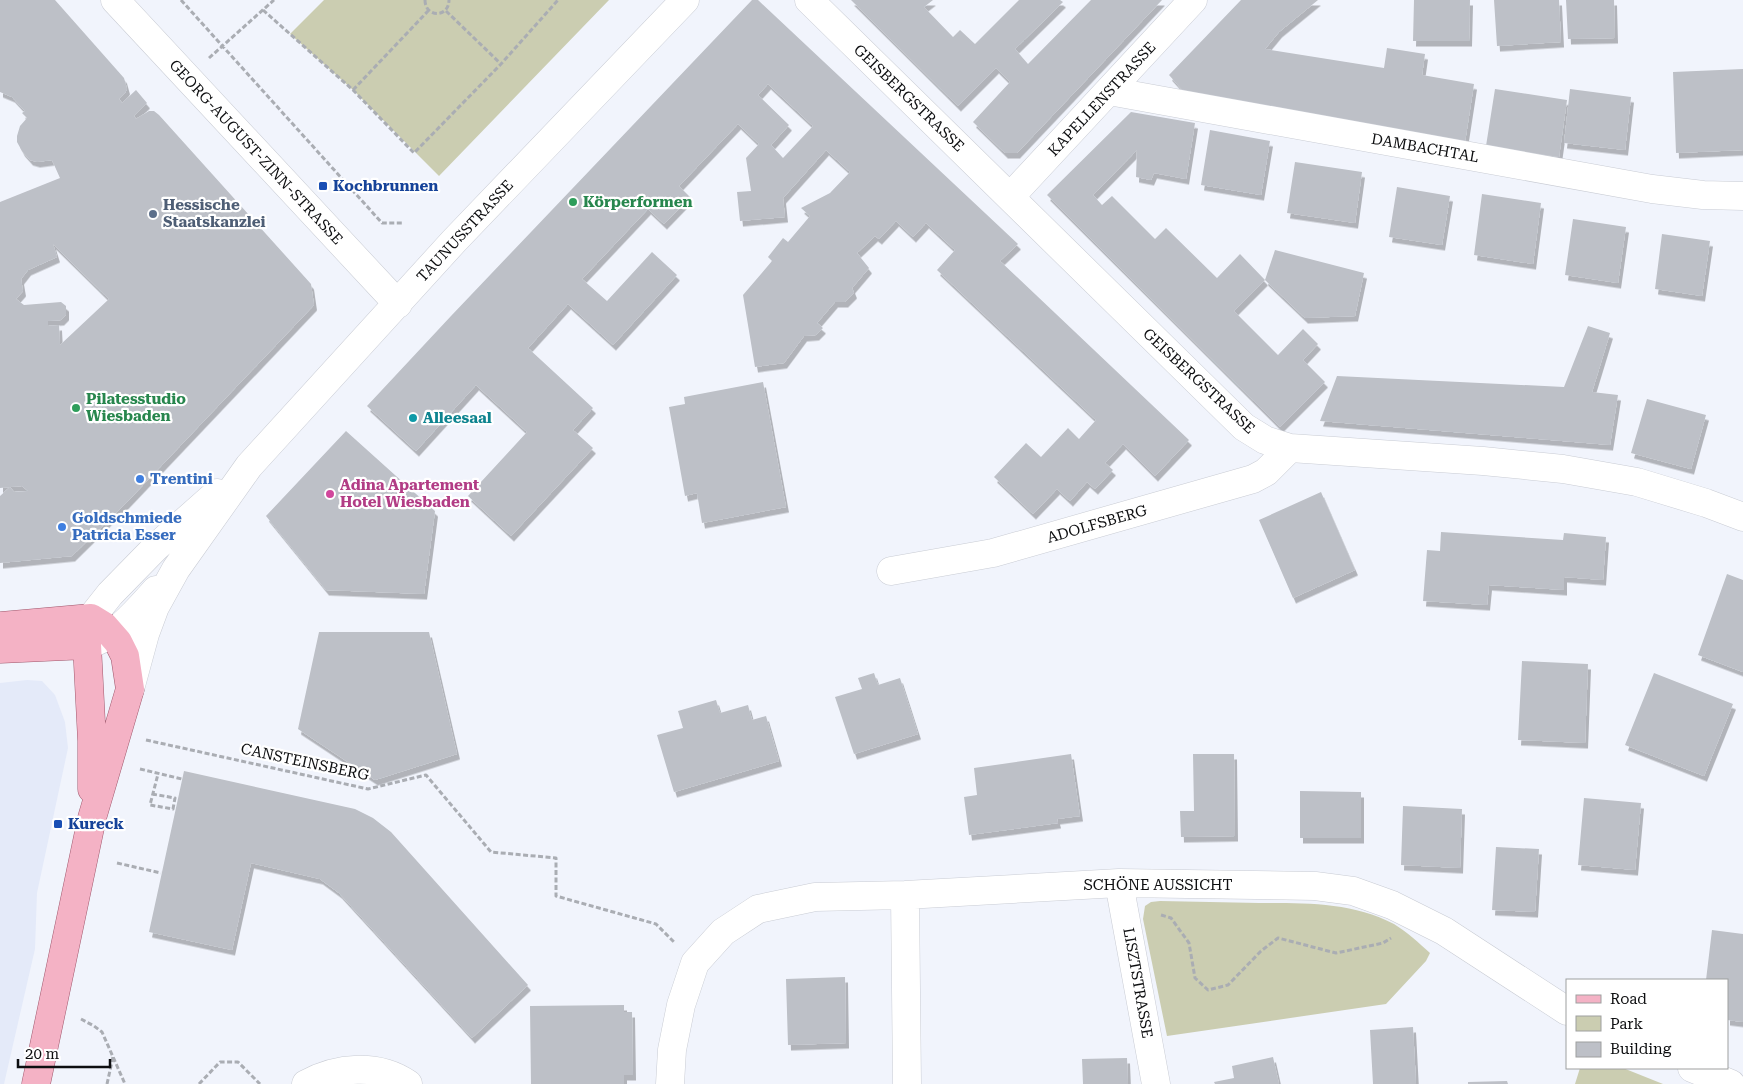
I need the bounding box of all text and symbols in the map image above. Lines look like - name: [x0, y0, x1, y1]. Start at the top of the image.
- street label: KAPELLENSTRASSE: [1044, 38, 1160, 160]
- street label: GEISBERGSTRASSE: [850, 41, 968, 155]
- street label: GEORG-AUGUST-ZINN-STRASSE: [165, 56, 347, 248]
- street label: DAMBACHTAL: [1370, 130, 1480, 166]
- street label: TAUNUSSTRASSE: [413, 176, 517, 286]
- place label: Kochbrunnen: [333, 177, 438, 195]
- marker: Kochbrunnen: [317, 180, 329, 192]
- place label: Körperformen: [583, 193, 693, 211]
- place label: Hessische Staatskanzlei: [163, 196, 265, 231]
- marker: Körperformen: [567, 196, 579, 208]
- marker: Hessische Staatskanzlei: [147, 208, 159, 220]
- street label: GEISBERGSTRASSE: [1139, 324, 1259, 438]
- place label: Pilatesstudio Wiesbaden: [86, 390, 186, 425]
- marker: Pilatesstudio Wiesbaden: [70, 402, 82, 414]
- place label: Alleesaal: [423, 409, 492, 427]
- marker: Alleesaal: [407, 412, 419, 424]
- place label: Trentini: [150, 470, 213, 488]
- marker: Trentini: [134, 473, 146, 485]
- place label: Adina Apartement Hotel Wiesbaden: [340, 476, 479, 511]
- marker: Adina Apartement Hotel Wiesbaden: [324, 488, 336, 500]
- street label: ADOLFSBERG: [1045, 501, 1149, 547]
- place label: Goldschmiede Patricia Esser: [72, 509, 182, 544]
- marker: Goldschmiede Patricia Esser: [56, 521, 68, 533]
- street label: CANSTEINSBERG: [239, 740, 371, 784]
- place label: Kureck: [68, 815, 124, 833]
- marker: Kureck: [52, 818, 64, 830]
- street label: SCHÖNE AUSSICHT: [1084, 876, 1232, 894]
- street label: LISZTSTRASSE: [1119, 926, 1157, 1040]
- legend: [1566, 979, 1728, 1069]
- text: Road: [1610, 990, 1647, 1008]
- text: Park: [1610, 1015, 1644, 1033]
- scale bar: [18, 1036, 110, 1068]
- text: Building: [1610, 1040, 1672, 1058]
- text: 20 m: [25, 1045, 60, 1063]

